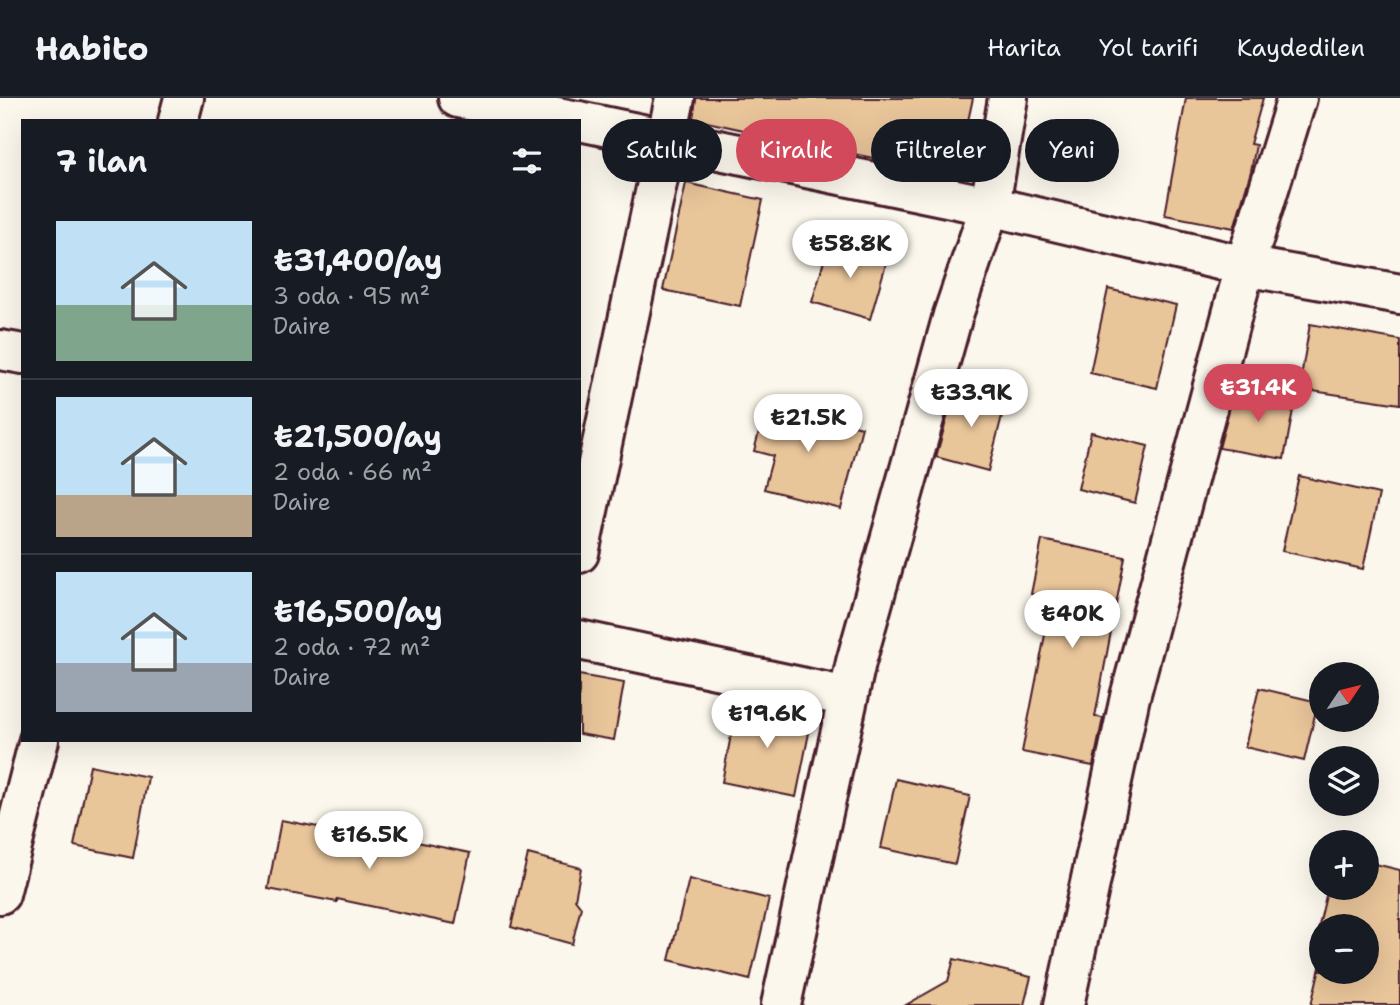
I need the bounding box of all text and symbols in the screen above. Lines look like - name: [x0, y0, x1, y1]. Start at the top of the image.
- text: Habito: [35, 26, 149, 71]
- text: Harita: [987, 32, 1061, 64]
- text: Yol tarifi: [1099, 32, 1199, 64]
- text: Kaydedilen: [1237, 32, 1365, 64]
- chip: Satılık: [602, 119, 722, 182]
- chip: Kiralık: [736, 119, 857, 182]
- chip: Filtreler: [871, 119, 1011, 182]
- chip: Yeni: [1025, 119, 1119, 182]
- text: 7 ilan: [56, 141, 147, 182]
- icon: filters: [508, 142, 546, 180]
- pin: ₺58.8K: [793, 220, 907, 280]
- text: ₺58.8K: [808, 228, 892, 258]
- text: ₺31,400/ay: [273, 240, 442, 281]
- icon: home: [112, 249, 196, 333]
- text: 3 oda · 95 m²: [273, 281, 430, 311]
- text: Daire: [273, 311, 331, 341]
- pin: ₺31.4K: [1201, 364, 1315, 424]
- pin: ₺33.9K: [914, 370, 1028, 429]
- text: ₺31.4K: [1220, 372, 1296, 402]
- text: ₺33.9K: [930, 377, 1012, 407]
- pin: ₺21.5K: [751, 394, 865, 454]
- text: ₺21.5K: [770, 402, 846, 432]
- text: ₺21,500/ay: [273, 416, 442, 457]
- icon: home: [112, 425, 196, 509]
- text: 2 oda · 66 m²: [273, 457, 432, 487]
- text: Daire: [273, 487, 331, 517]
- pin: ₺40K: [1031, 590, 1113, 650]
- text: ₺16,500/ay: [273, 591, 443, 632]
- text: ₺40K: [1040, 598, 1104, 628]
- icon: home: [112, 600, 196, 684]
- text: 2 oda · 72 m²: [273, 632, 431, 662]
- text: Daire: [273, 662, 331, 692]
- north arrow: [1309, 662, 1379, 732]
- map controls: [1309, 662, 1379, 984]
- pin: ₺19.6K: [710, 690, 824, 750]
- text: ₺19.6K: [727, 698, 807, 728]
- button: layers: [1309, 746, 1379, 816]
- pin: ₺16.5K: [312, 812, 426, 871]
- text: ₺16.5K: [330, 819, 408, 849]
- button: +: [1309, 830, 1379, 900]
- button: −: [1309, 914, 1379, 984]

